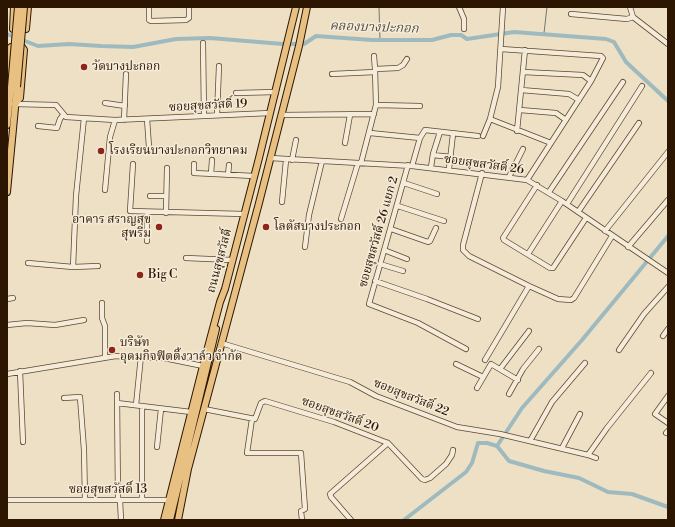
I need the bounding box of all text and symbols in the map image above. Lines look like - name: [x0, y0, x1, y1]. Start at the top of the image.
- water label: คลองบางปะกอก: [329, 19, 419, 37]
- place label: วัดบางปะกอก: [92, 60, 160, 74]
- marker: วัดบางปะกอก: [79, 62, 89, 72]
- street label: ซอยสุขสวัสดิ์ 19: [168, 97, 248, 115]
- place label: โรงเรียนบางปะกอกวิทยาคม: [109, 144, 248, 158]
- marker: โรงเรียนบางปะกอกวิทยาคม: [96, 146, 106, 156]
- street label: ซอยสุขสวัสดิ์ 26: [443, 152, 525, 178]
- street label: ซอยสุขสวัสดิ์ 26 แยก 2: [356, 175, 402, 289]
- place label: อาคาร สราญสุข สุพรีม: [72, 213, 151, 241]
- place label: โลตัสบางประกอก: [274, 220, 361, 234]
- marker: อาคาร สราญสุข สุพรีม: [154, 222, 164, 232]
- marker: โลตัสบางประกอก: [261, 222, 271, 232]
- street label: ถนนสุขสวัสดิ์: [205, 227, 235, 295]
- place label: Big C: [148, 268, 177, 282]
- marker: Big C: [135, 270, 145, 280]
- place label: บริษัท อุดมกิจฟิตติ้งวาล์ว จำกัด: [120, 336, 242, 364]
- marker: บริษัท อุดมกิจฟิตติ้งวาล์ว จำกัด: [107, 345, 117, 355]
- street label: ซอยสุขสวัสดิ์ 22: [371, 376, 451, 420]
- street label: ซอยสุขสวัสดิ์ 20: [299, 394, 381, 436]
- street label: ซอยสุขสวัสดิ์ 13: [69, 483, 147, 497]

